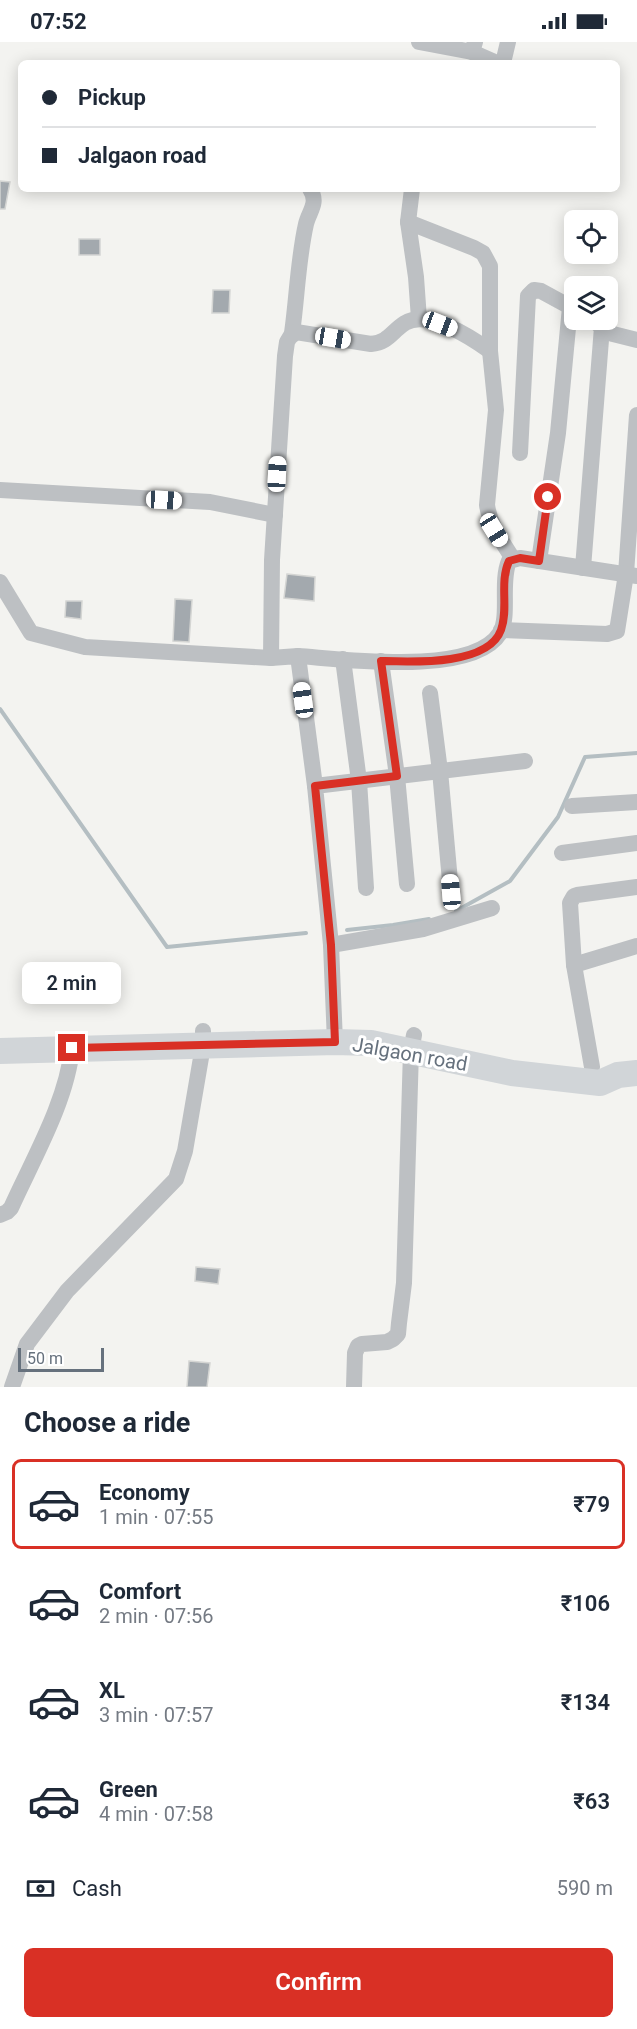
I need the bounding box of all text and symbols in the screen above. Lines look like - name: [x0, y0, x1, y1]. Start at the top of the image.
- text: 07:52: [30, 9, 87, 34]
- text: Pickup: [78, 85, 146, 110]
- text: Jalgaon road: [78, 143, 207, 168]
- map controls: [564, 210, 618, 330]
- button: locate: [564, 210, 618, 264]
- button: layers: [564, 276, 618, 330]
- car: [420, 309, 460, 339]
- car: [314, 326, 352, 350]
- car: [267, 456, 287, 492]
- route start: [534, 483, 561, 510]
- car: [146, 490, 182, 510]
- car: [477, 510, 511, 550]
- car: [292, 681, 314, 719]
- car: [440, 873, 462, 911]
- callout: 2 min: [22, 961, 122, 1003]
- text: 2 min: [46, 971, 97, 995]
- street label: Jalgaon road: [351, 1032, 469, 1076]
- route end: [58, 1034, 85, 1061]
- scale bar: [18, 1345, 104, 1372]
- text: 50 m: [27, 1349, 63, 1368]
- text: Choose a ride: [24, 1407, 190, 1439]
- icon: car: [27, 1477, 81, 1531]
- text: Economy: [99, 1480, 190, 1505]
- text: ₹79: [573, 1492, 610, 1517]
- text: 1 min · 07:55: [99, 1505, 214, 1529]
- icon: car: [27, 1576, 81, 1630]
- text: Comfort: [99, 1579, 181, 1604]
- text: ₹106: [561, 1591, 610, 1616]
- text: 2 min · 07:56: [99, 1604, 214, 1628]
- icon: car: [27, 1675, 81, 1729]
- text: XL: [99, 1678, 125, 1703]
- text: ₹134: [561, 1690, 610, 1715]
- text: 3 min · 07:57: [99, 1703, 214, 1727]
- icon: car: [27, 1774, 81, 1828]
- text: Green: [99, 1777, 158, 1802]
- text: ₹63: [573, 1789, 610, 1814]
- text: 4 min · 07:58: [99, 1802, 214, 1826]
- icon: cash: [24, 1872, 57, 1905]
- text: Cash: [72, 1876, 122, 1901]
- text: 590 m: [557, 1876, 613, 1900]
- button: Confirm: [24, 1948, 613, 2017]

